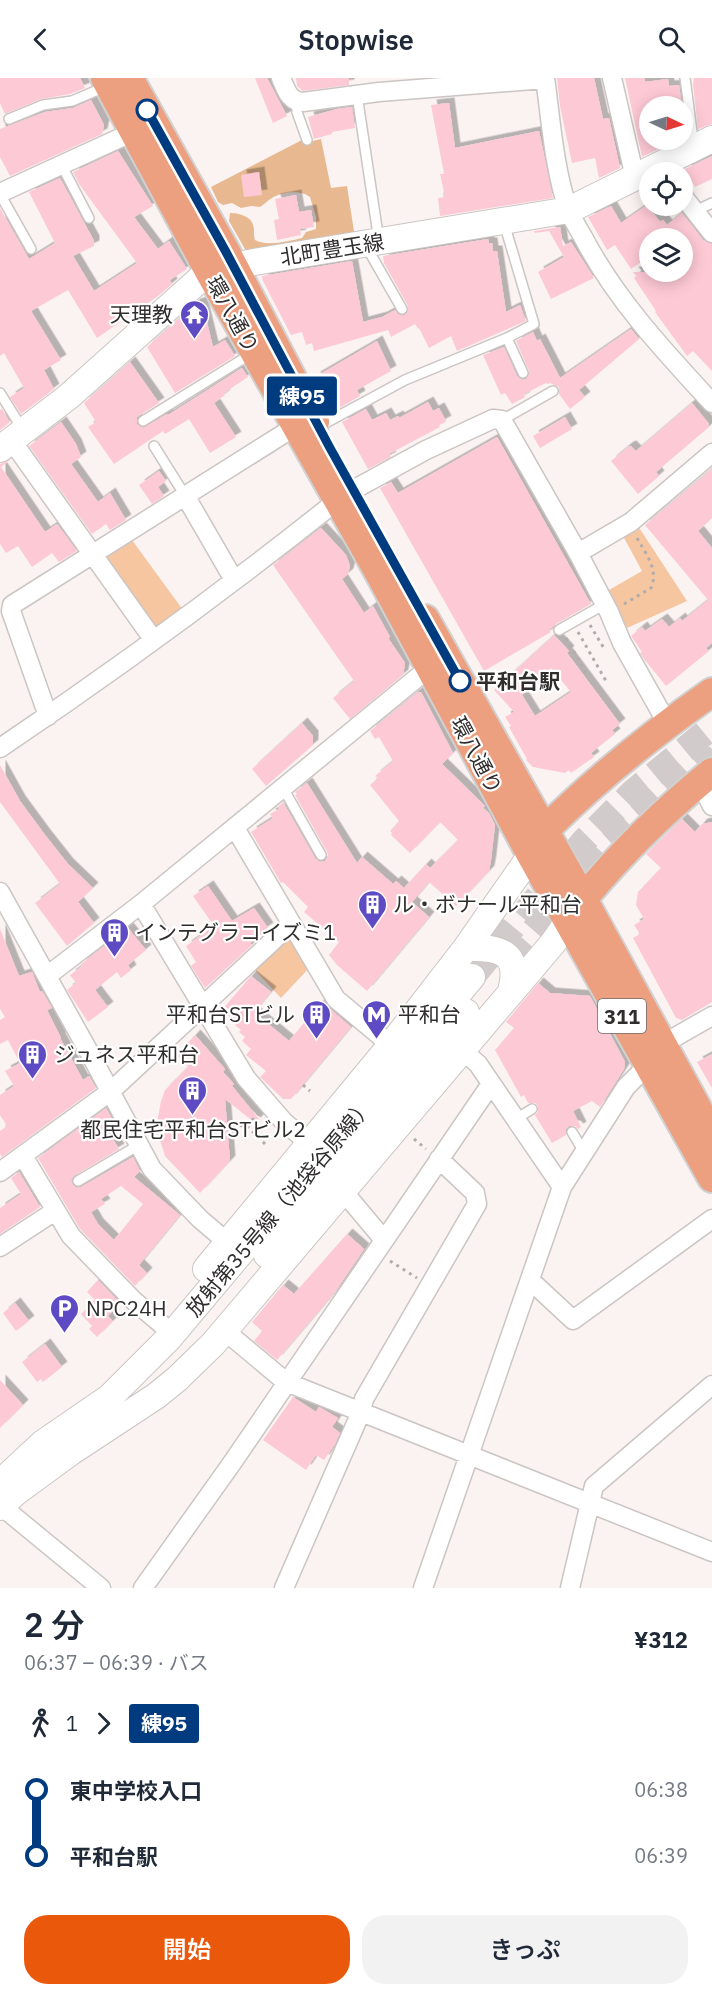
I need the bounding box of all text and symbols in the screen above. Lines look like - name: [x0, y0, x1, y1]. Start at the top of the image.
- text: Stopwise: [298, 22, 414, 57]
- icon: back: [24, 23, 57, 56]
- icon: search: [655, 23, 688, 56]
- north arrow: [639, 96, 693, 150]
- map controls: [639, 96, 693, 282]
- unlabelled marker: [136, 99, 158, 121]
- button: locate: [639, 162, 693, 216]
- street label: 北町豊玉線: [278, 227, 386, 271]
- button: layers: [639, 228, 693, 282]
- street label: 環八通り: [200, 270, 266, 358]
- temple icon: 天理教: [178, 298, 210, 340]
- place label: 天理教: [110, 300, 173, 328]
- line badge: 練95: [268, 376, 336, 416]
- text: 練95: [279, 382, 325, 410]
- place label: 平和台駅: [476, 667, 560, 695]
- marker: 平和台駅: [449, 670, 471, 692]
- street label: 環八通り: [445, 711, 509, 799]
- building icon: ル・ボナール平和台: [356, 888, 388, 930]
- place label: ル・ボナール平和台: [393, 890, 582, 918]
- building icon: インテグラコイズミ1: [98, 916, 130, 958]
- place label: インテグラコイズミ1: [135, 918, 336, 946]
- building icon: 平和台STビル: [300, 998, 332, 1040]
- metro station icon: 平和台: [361, 998, 393, 1040]
- road number: 311: [598, 999, 646, 1033]
- place label: 平和台STビル: [166, 1000, 295, 1028]
- place label: 平和台: [398, 1000, 461, 1028]
- building icon: ジュネス平和台: [17, 1038, 49, 1080]
- place label: ジュネス平和台: [54, 1040, 200, 1068]
- building icon: 都民住宅平和台STビル2: [177, 1074, 209, 1116]
- street label: 放射第35号線（池袋谷原線）: [179, 1092, 379, 1322]
- place label: 都民住宅平和台STビル2: [80, 1115, 306, 1143]
- parking icon: NPC24H: [49, 1292, 81, 1334]
- place label: NPC24H: [86, 1294, 167, 1322]
- text: 2 分: [24, 1603, 85, 1646]
- text: ¥312: [634, 1625, 688, 1654]
- text: 06:37 – 06:39 · バス: [24, 1649, 209, 1676]
- icon: walk: [24, 1707, 57, 1740]
- icon: forward: [87, 1707, 120, 1740]
- text: 練95: [141, 1709, 187, 1737]
- text: 1: [66, 1710, 78, 1737]
- text: 東中学校入口: [70, 1776, 202, 1805]
- text: 06:38: [634, 1776, 688, 1803]
- text: 平和台駅: [70, 1842, 158, 1871]
- text: 06:39: [634, 1842, 688, 1869]
- button: 開始: [24, 1915, 350, 1984]
- button: きっぷ: [362, 1915, 688, 1984]

